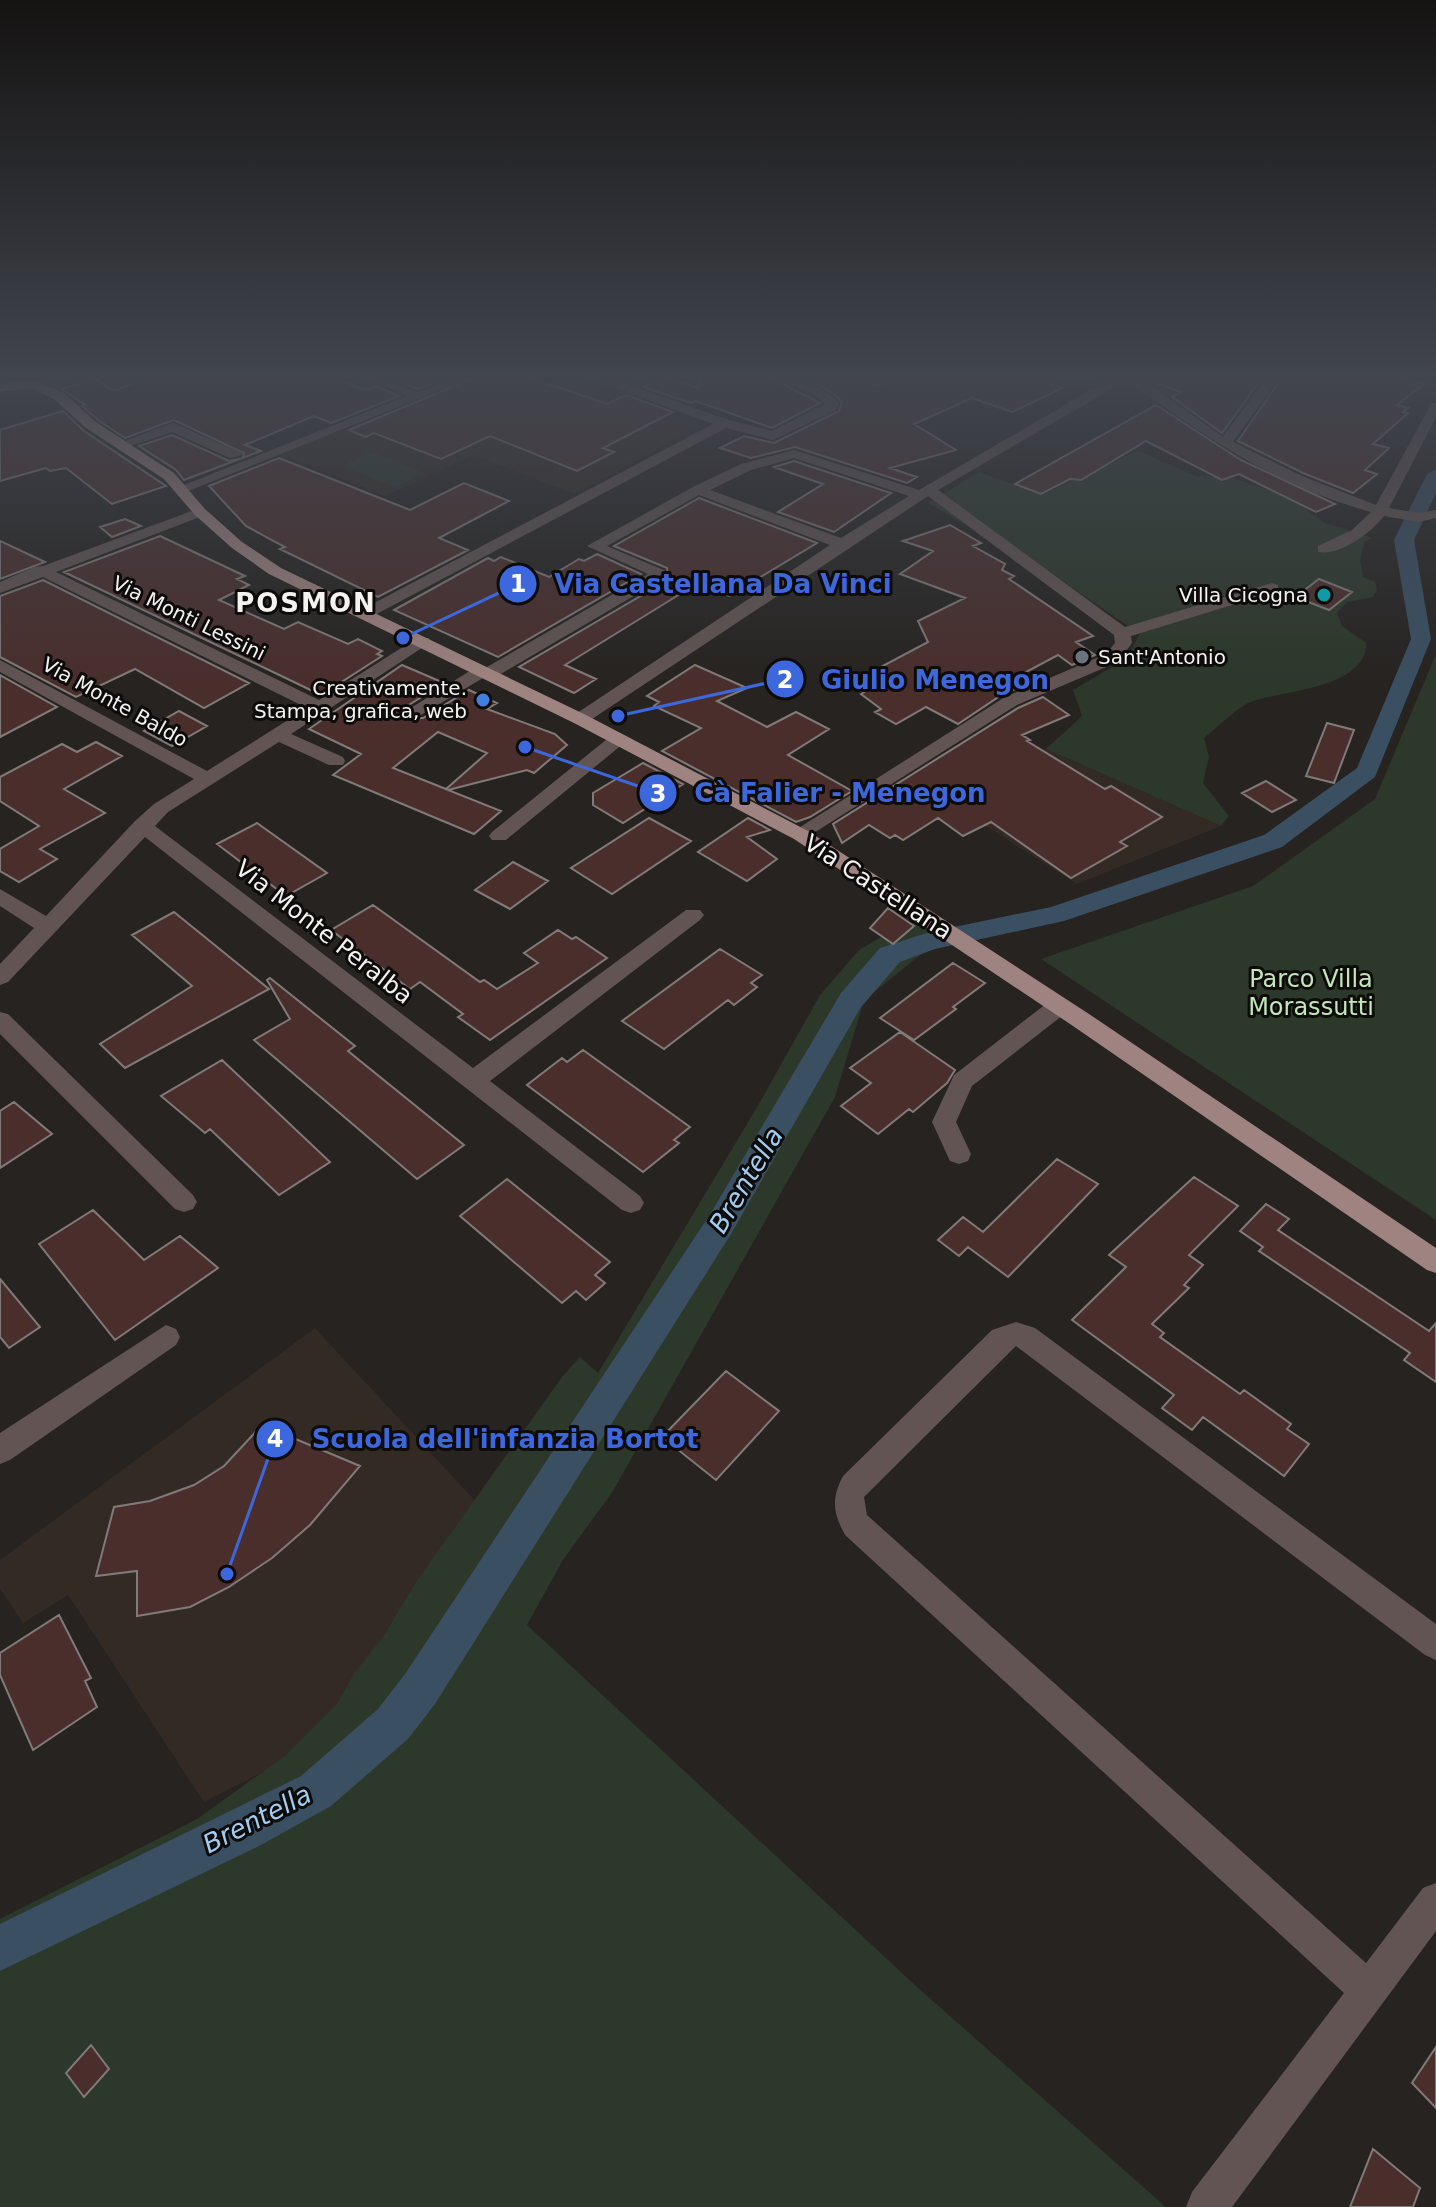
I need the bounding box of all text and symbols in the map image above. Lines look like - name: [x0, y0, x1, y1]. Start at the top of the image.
- callout: Via Castellana Da Vinci: [498, 559, 907, 609]
- text: Via Castellana Da Vinci: [554, 569, 892, 599]
- text: 1: [510, 570, 526, 598]
- street label: Via Monti Lessini: [109, 571, 269, 665]
- place label: Villa Cicogna: [1179, 583, 1308, 607]
- marker: Villa Cicogna: [1315, 586, 1333, 604]
- district label: POSMON: [235, 588, 377, 618]
- place label: Sant'Antonio: [1098, 645, 1226, 669]
- marker: Sant'Antonio: [1073, 648, 1091, 666]
- street label: Via Monte Baldo: [38, 652, 192, 752]
- callout: Giulio Menegon: [765, 654, 1066, 704]
- text: Giulio Menegon: [821, 665, 1049, 695]
- text: 2: [777, 666, 793, 694]
- place label: Creativamente. Stampa, grafica, web: [254, 676, 467, 723]
- marker: Creativamente. Stampa, grafica, web: [474, 691, 492, 709]
- callout: Cà Falier - Menegon: [638, 768, 1001, 818]
- text: Cà Falier - Menegon: [694, 778, 986, 808]
- text: 3: [650, 780, 666, 808]
- street label: Via Castellana: [799, 829, 957, 945]
- street label: Via Monte Peralba: [230, 854, 418, 1010]
- park label: Parco Villa Morassutti: [1248, 965, 1374, 1021]
- water label: Brentella: [703, 1122, 789, 1238]
- callout: Scuola dell'infanzia Bortot: [255, 1414, 714, 1464]
- text: Scuola dell'infanzia Bortot: [312, 1424, 698, 1454]
- text: 4: [267, 1425, 283, 1453]
- water label: Brentella: [198, 1779, 316, 1859]

